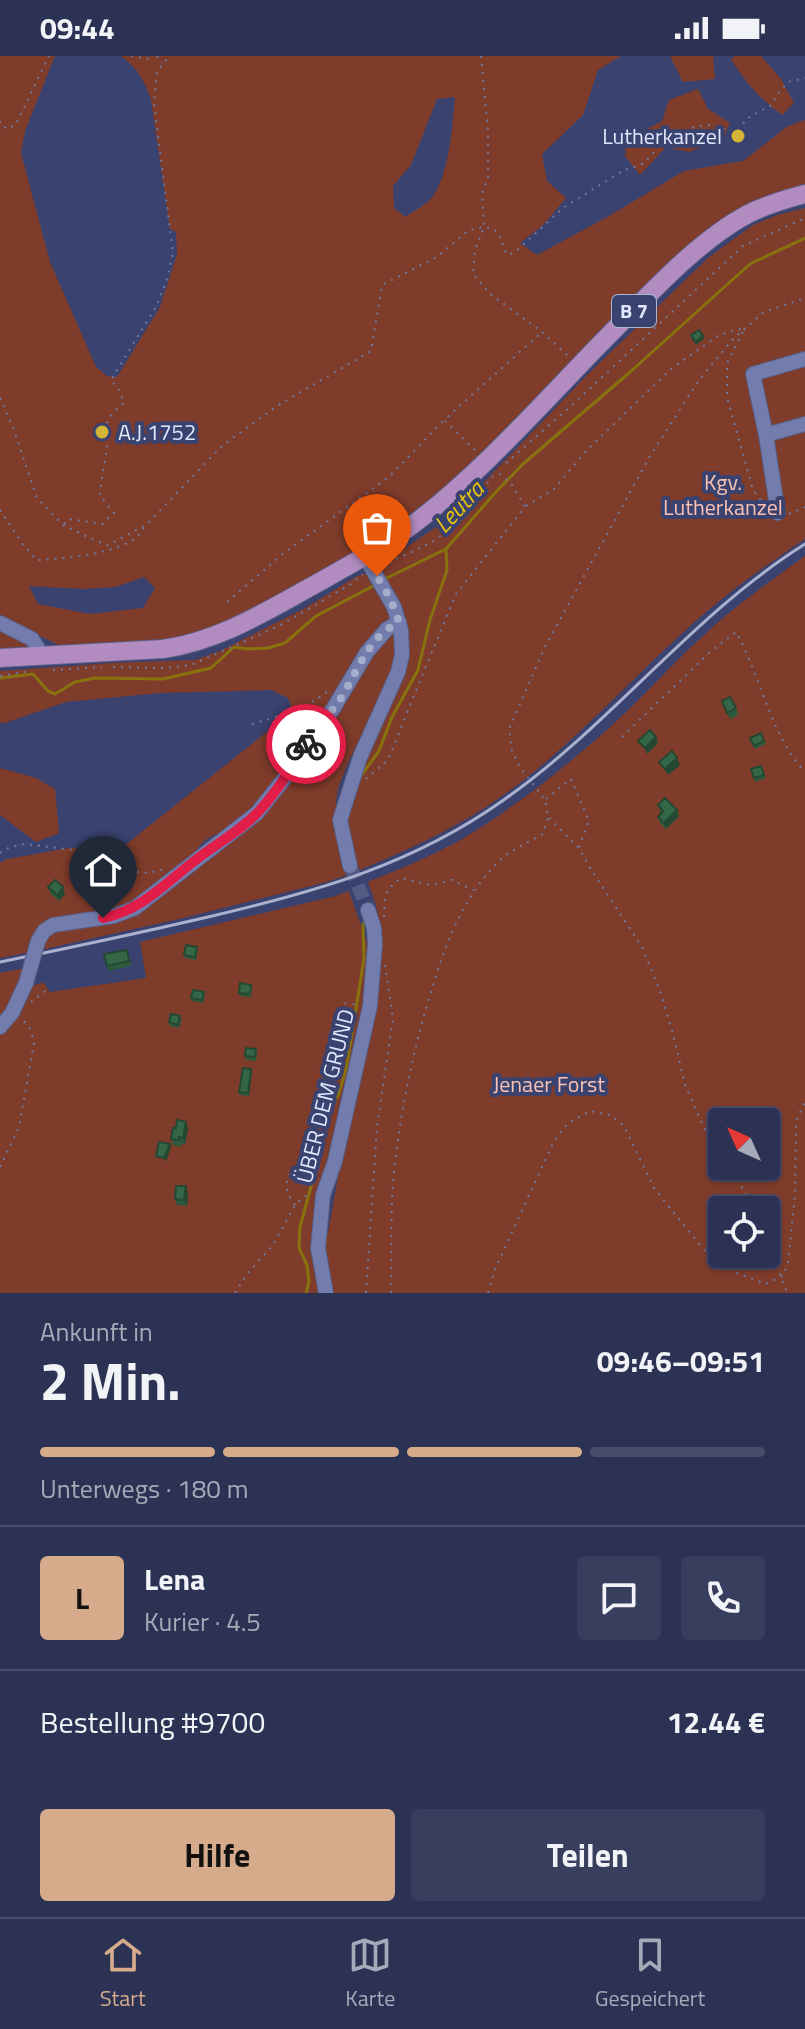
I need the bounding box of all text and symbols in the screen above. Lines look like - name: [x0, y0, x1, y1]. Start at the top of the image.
- text: 09:44: [40, 5, 115, 51]
- place label: Lutherkanzel: [602, 119, 722, 153]
- marker: Lutherkanzel: [729, 127, 747, 145]
- road number: B 7: [612, 295, 656, 327]
- place label: A.J.1752: [118, 415, 196, 449]
- marker: A.J.1752: [93, 423, 111, 441]
- park label: Kgv. Lutherkanzel: [663, 465, 783, 524]
- water label: Leutra: [425, 471, 493, 541]
- pin: [343, 494, 411, 576]
- icon: bag: [355, 506, 399, 550]
- courier: [266, 704, 346, 784]
- icon: bike: [284, 722, 328, 766]
- pin: [69, 836, 137, 918]
- icon: home: [81, 848, 125, 892]
- street label: ÜBER DEM GRUND: [287, 1005, 363, 1187]
- park label: Jenaer Forst: [493, 1067, 605, 1101]
- north arrow: [708, 1108, 780, 1180]
- map controls: [708, 1108, 780, 1268]
- button: locate: [708, 1196, 780, 1268]
- text: Ankunft in: [40, 1312, 153, 1351]
- text: 09:46–09:51: [597, 1338, 765, 1384]
- text: 2 Min.: [40, 1341, 181, 1420]
- text: Unterwegs · 180 m: [40, 1469, 248, 1508]
- text: Lena: [144, 1556, 205, 1602]
- button: chat: [577, 1556, 661, 1640]
- button: phone: [681, 1556, 765, 1640]
- text: L: [75, 1575, 89, 1621]
- text: Kurier · 4.5: [144, 1602, 261, 1641]
- text: Bestellung #9700: [40, 1699, 265, 1745]
- text: 12.44 €: [667, 1699, 765, 1745]
- button: Hilfe: [40, 1809, 395, 1901]
- button: Teilen: [411, 1809, 765, 1901]
- tab: Start: [100, 1933, 146, 2015]
- tab: Karte: [345, 1933, 395, 2015]
- tab: Gespeichert: [595, 1933, 705, 2015]

